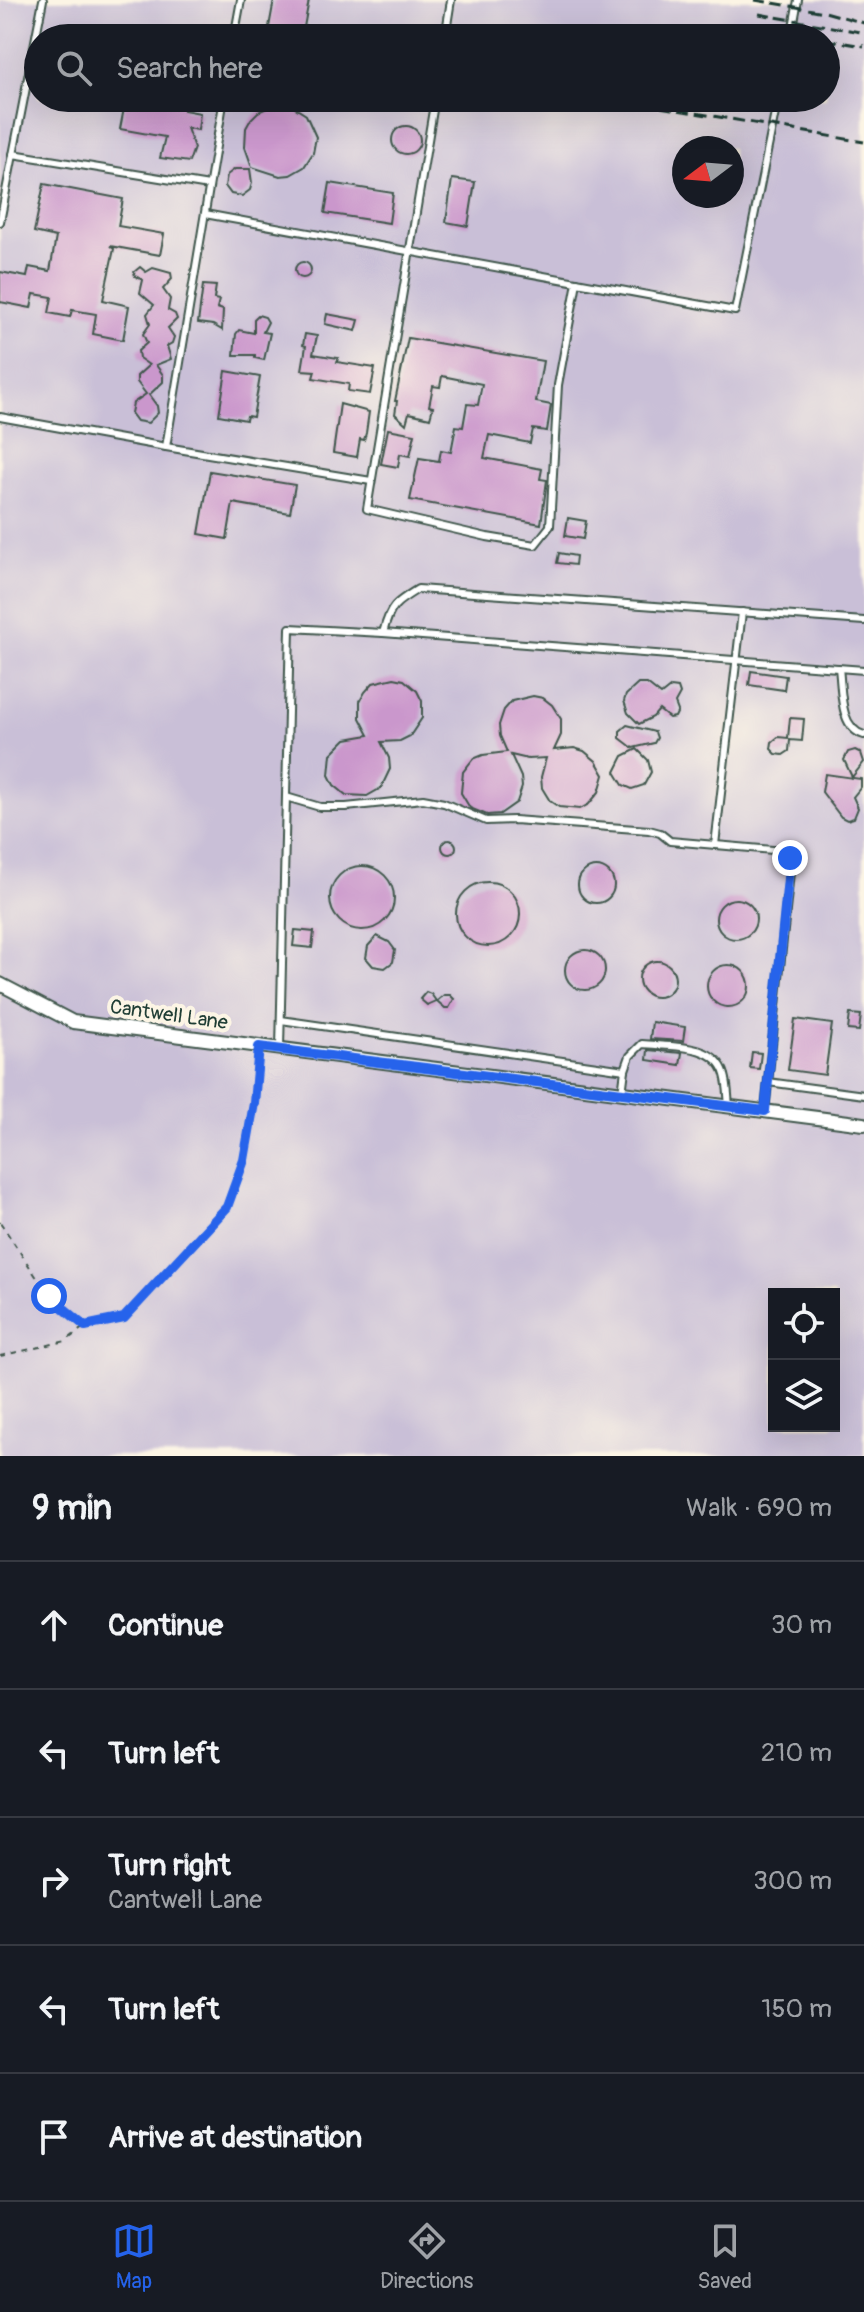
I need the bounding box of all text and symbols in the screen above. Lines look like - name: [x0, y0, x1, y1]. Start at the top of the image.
- search box: [24, 24, 840, 112]
- icon: search: [52, 46, 96, 90]
- text: Search here: [116, 50, 263, 87]
- north arrow: [672, 136, 744, 208]
- route end: [772, 840, 808, 876]
- street label: Cantwell Lane: [108, 994, 230, 1035]
- route start: [31, 1278, 67, 1314]
- map controls: [768, 1288, 840, 1432]
- button: locate: [768, 1288, 840, 1360]
- button: layers: [768, 1360, 840, 1432]
- text: 9 min: [32, 1487, 112, 1530]
- text: Walk · 690 m: [686, 1492, 832, 1524]
- icon: ahead: [32, 1603, 76, 1647]
- text: Continue: [108, 1607, 223, 1644]
- text: 30 m: [771, 1609, 832, 1641]
- icon: left: [32, 1731, 76, 1775]
- text: Turn left: [108, 1735, 219, 1772]
- text: 210 m: [761, 1737, 832, 1769]
- text: Turn right: [108, 1847, 231, 1884]
- icon: right: [32, 1859, 76, 1903]
- text: 300 m: [753, 1865, 832, 1897]
- text: Cantwell Lane: [108, 1884, 262, 1916]
- icon: left: [32, 1987, 76, 2031]
- text: Turn left: [108, 1991, 219, 2028]
- text: 150 m: [761, 1993, 832, 2025]
- icon: arrive: [32, 2115, 76, 2159]
- text: Arrive at destination: [108, 2119, 362, 2156]
- tab: Map: [112, 2219, 156, 2295]
- tab: Directions: [380, 2219, 473, 2295]
- tab: Saved: [697, 2219, 752, 2295]

